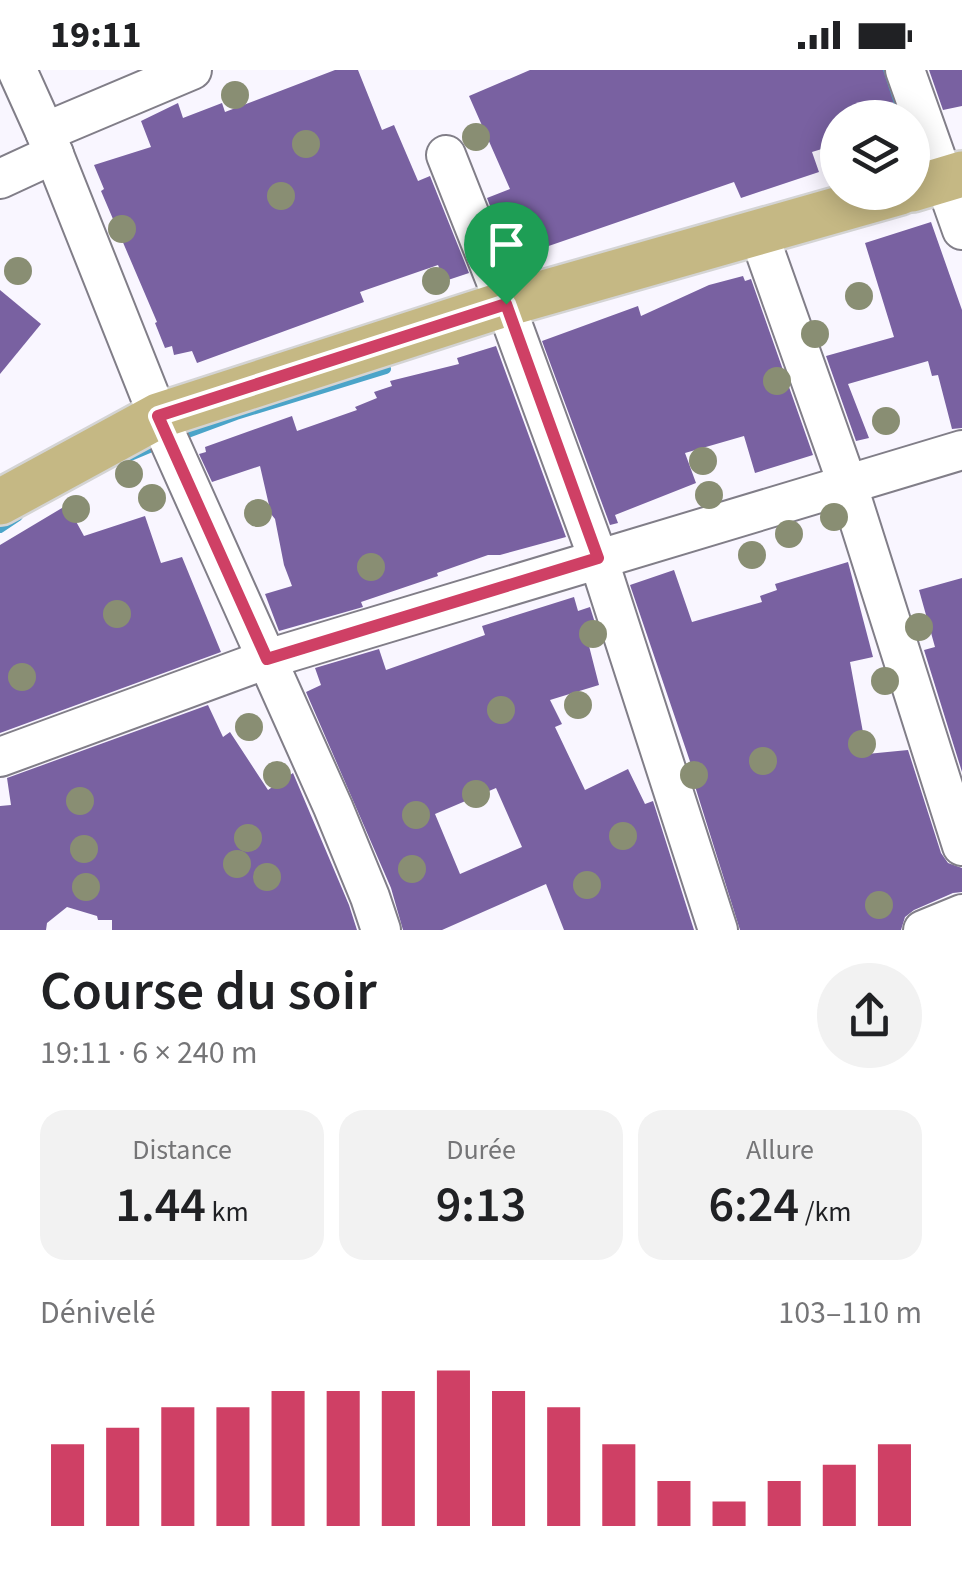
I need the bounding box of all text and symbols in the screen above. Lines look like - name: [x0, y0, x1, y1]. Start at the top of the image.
- text: 19:11: [50, 8, 142, 62]
- map controls: [820, 100, 930, 210]
- button: layers: [820, 100, 930, 210]
- pin: [464, 202, 549, 305]
- icon: arrive: [479, 217, 534, 272]
- text: Course du soir: [40, 953, 377, 1031]
- button: share: [817, 963, 922, 1068]
- text: 19:11 · 6 × 240 m: [40, 1030, 258, 1076]
- text: Distance: [132, 1130, 232, 1170]
- text: Durée: [446, 1130, 516, 1170]
- text: Allure: [746, 1130, 814, 1170]
- text: 1.44: [115, 1170, 206, 1241]
- text: 9:13: [436, 1170, 526, 1241]
- text: 6:24: [708, 1170, 799, 1241]
- text: km: [206, 1192, 249, 1232]
- text: /km: [799, 1192, 852, 1232]
- text: Dénivelé: [40, 1290, 156, 1336]
- text: 103–110 m: [778, 1290, 922, 1336]

